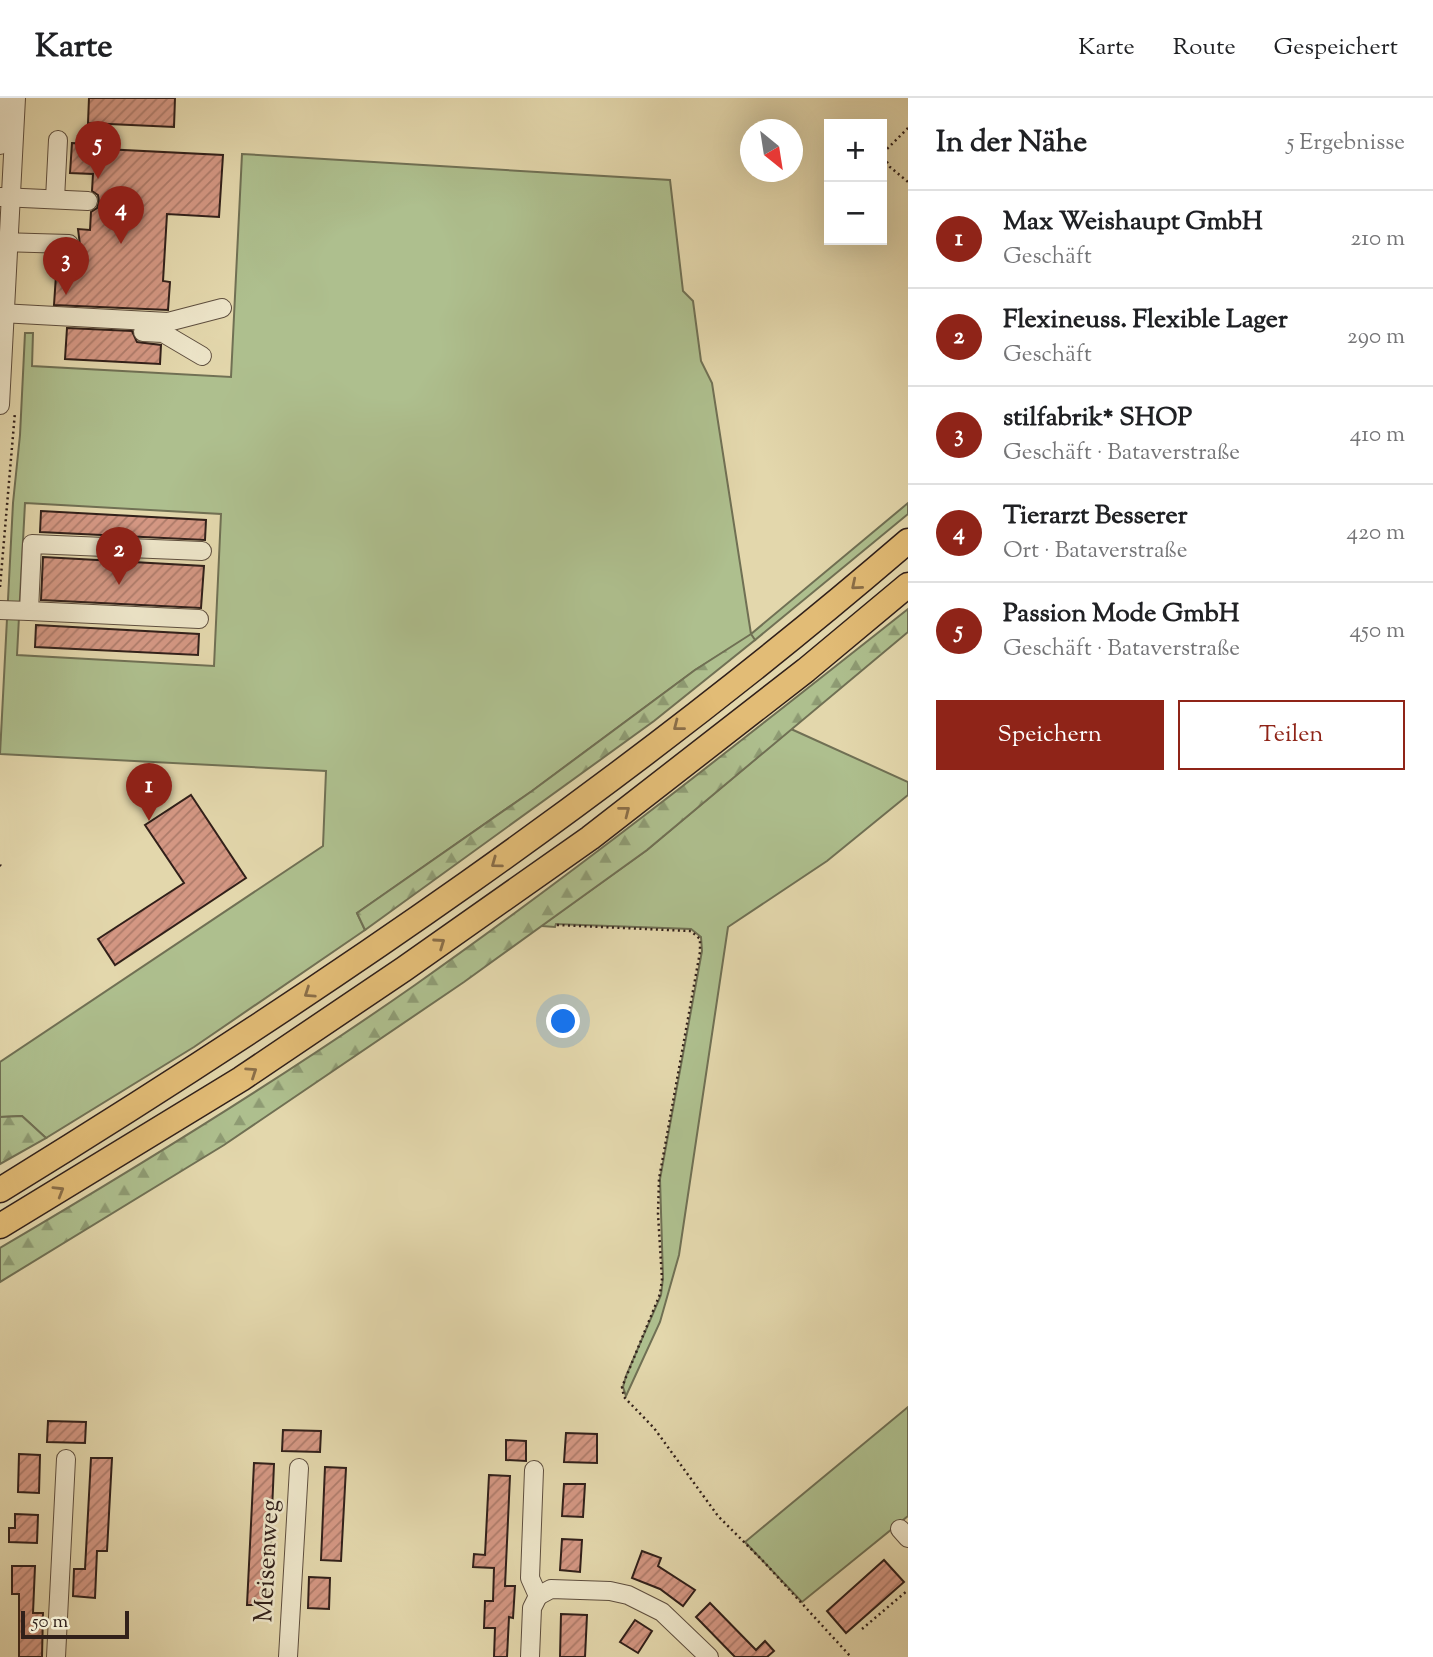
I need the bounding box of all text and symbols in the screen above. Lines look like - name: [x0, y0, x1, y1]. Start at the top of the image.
- text: Karte: [35, 24, 113, 72]
- text: Karte: [1078, 31, 1135, 65]
- text: Route: [1173, 31, 1236, 65]
- text: Gespeichert: [1274, 31, 1398, 65]
- north arrow: [740, 119, 803, 182]
- map controls: [824, 119, 887, 245]
- button: +: [824, 119, 887, 182]
- pin: 5: [75, 121, 121, 179]
- text: In der Nähe: [936, 122, 1087, 165]
- text: 5 Ergebnisse: [1287, 127, 1405, 160]
- button: −: [824, 182, 887, 245]
- pin: 4: [98, 186, 144, 244]
- text: Max Weishaupt GmbH: [1003, 204, 1263, 241]
- text: 1: [955, 223, 963, 256]
- text: 210 m: [1351, 223, 1405, 256]
- pin: 3: [43, 237, 89, 295]
- text: Geschäft: [1003, 241, 1092, 274]
- text: Flexineuss. Flexible Lager: [1003, 302, 1288, 339]
- text: 2: [954, 321, 964, 354]
- text: 290 m: [1347, 321, 1405, 354]
- text: Geschäft: [1003, 339, 1092, 372]
- text: stilfabrik* SHOP: [1003, 400, 1192, 437]
- text: 3: [954, 419, 964, 452]
- text: 410 m: [1350, 419, 1405, 452]
- text: Geschäft · Bataverstraße: [1003, 437, 1240, 470]
- text: Tierarzt Besserer: [1003, 498, 1187, 535]
- text: 4: [953, 517, 965, 550]
- text: 420 m: [1347, 517, 1405, 550]
- pin: 2: [96, 527, 142, 585]
- text: Ort · Bataverstraße: [1003, 535, 1187, 568]
- one-way arrow: [851, 577, 864, 589]
- text: Passion Mode GmbH: [1003, 596, 1239, 633]
- text: 5: [955, 615, 963, 648]
- text: 450 m: [1349, 615, 1405, 648]
- text: Geschäft · Bataverstraße: [1003, 633, 1240, 666]
- button: Speichern: [936, 700, 1164, 770]
- button: Teilen: [1178, 700, 1405, 770]
- one-way arrow: [673, 718, 685, 731]
- pin: 1: [126, 763, 172, 821]
- one-way arrow: [617, 806, 630, 819]
- one-way arrow: [491, 854, 504, 867]
- one-way arrow: [432, 939, 445, 952]
- one-way arrow: [304, 984, 317, 997]
- your location: [546, 1004, 580, 1038]
- one-way arrow: [244, 1068, 257, 1080]
- one-way arrow: [51, 1186, 64, 1199]
- street label: Meisenweg: [246, 1498, 290, 1624]
- scale bar: [21, 1608, 130, 1640]
- text: 50 m: [32, 1609, 68, 1636]

